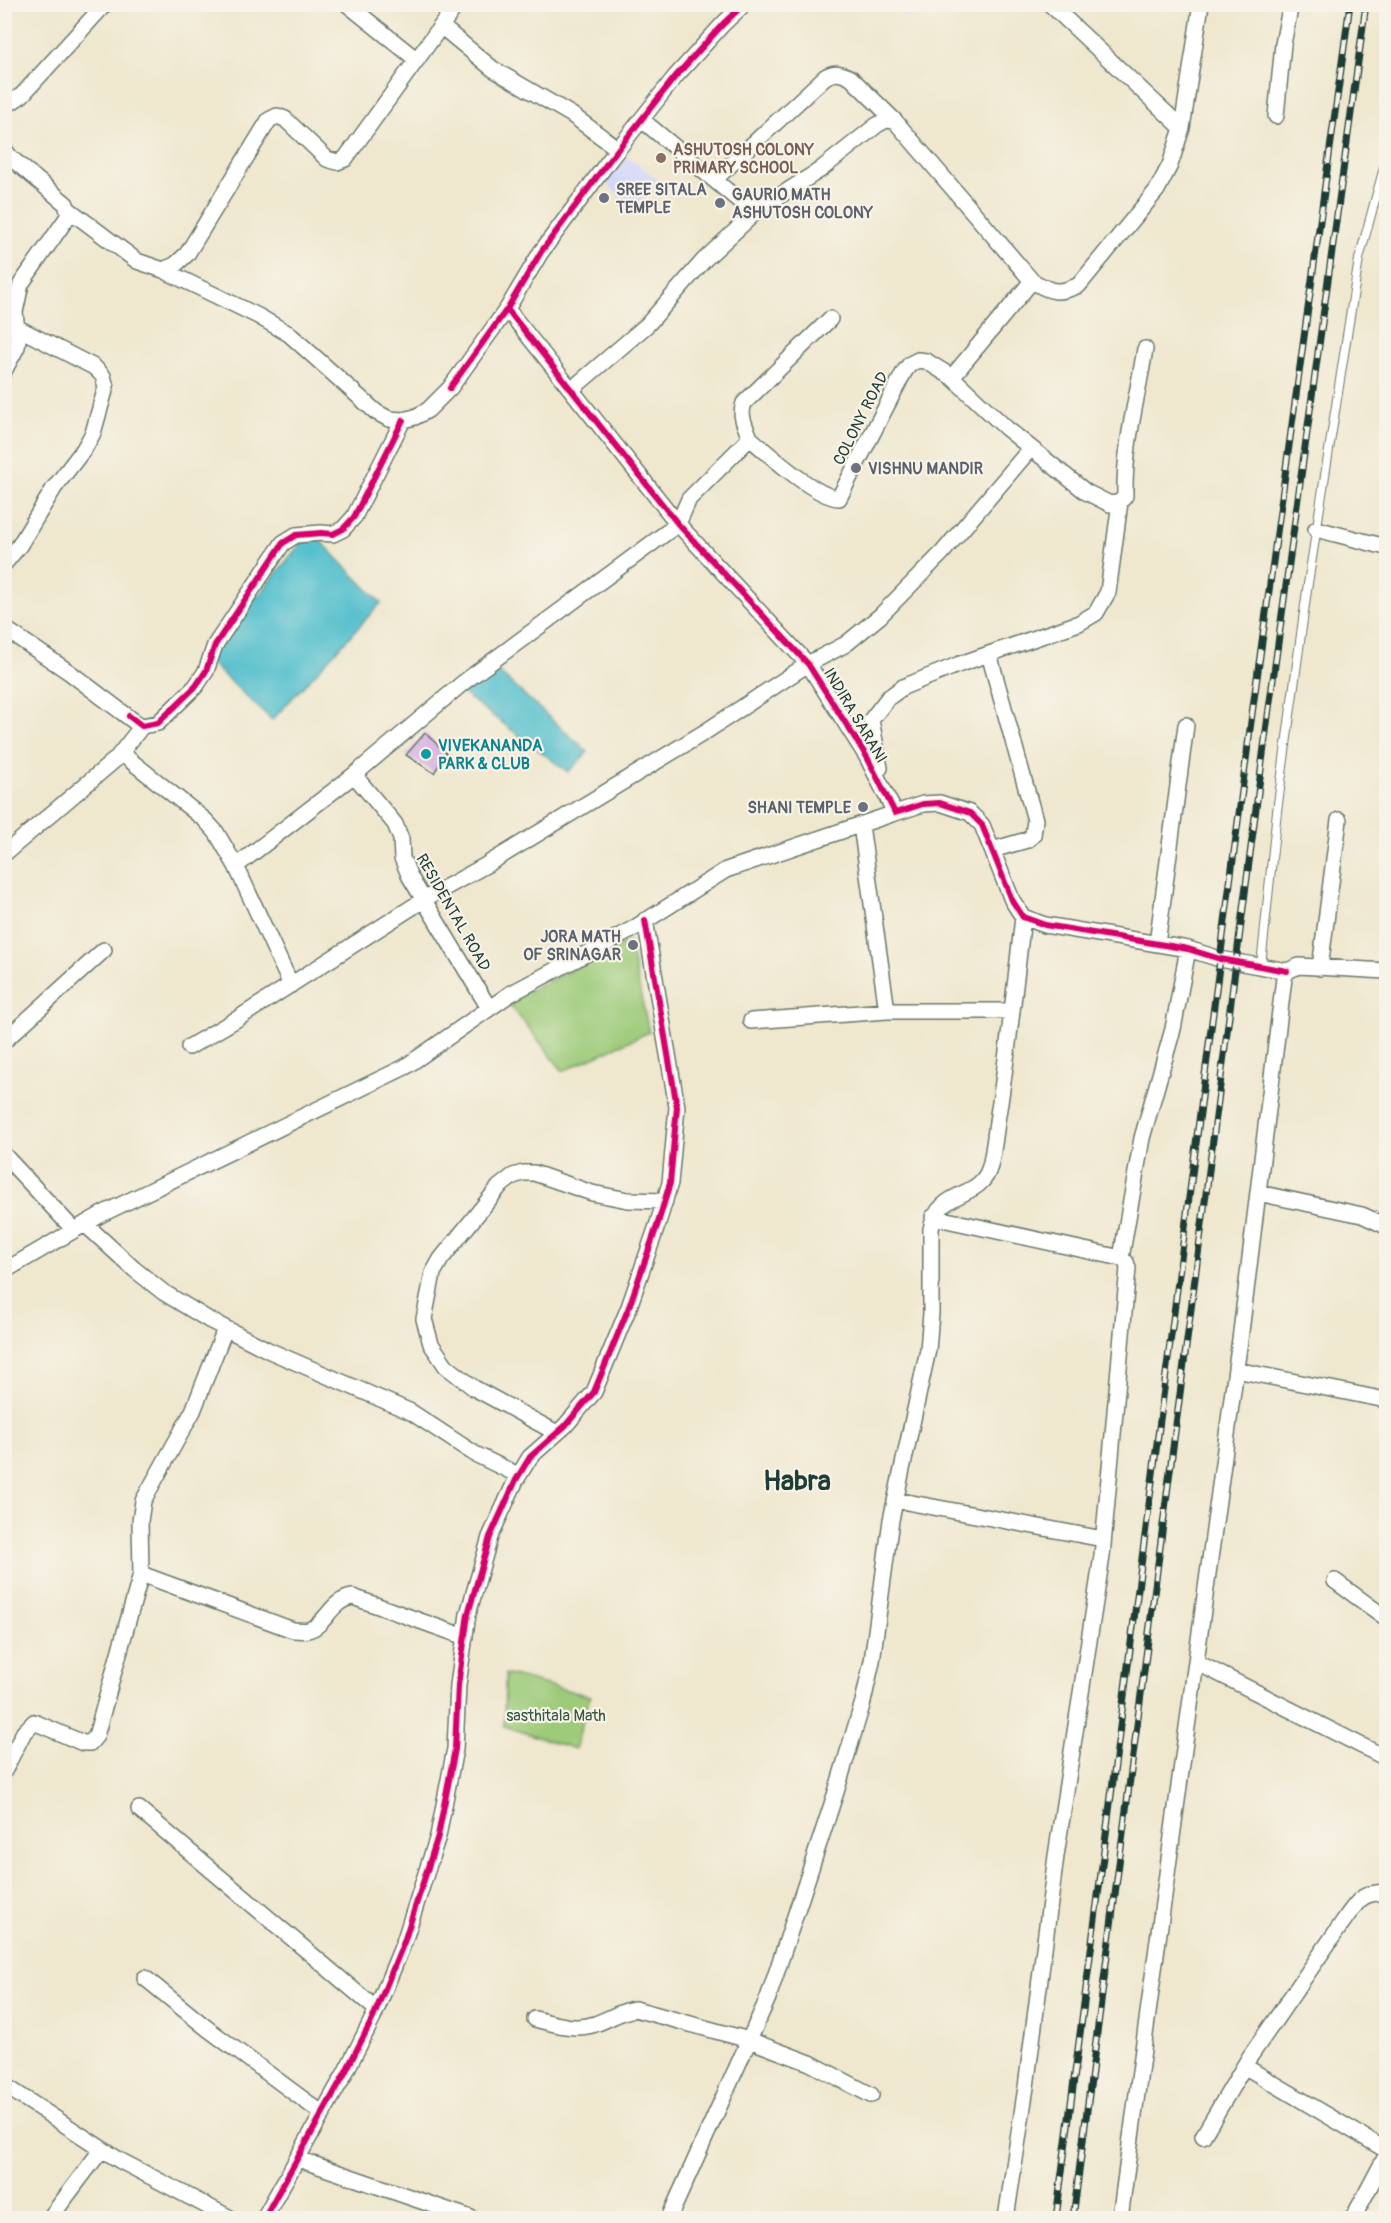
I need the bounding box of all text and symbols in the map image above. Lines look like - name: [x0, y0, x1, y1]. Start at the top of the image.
- place label: ASHUTOSH COLONY PRIMARY SCHOOL: [673, 140, 815, 178]
- marker: ASHUTOSH COLONY PRIMARY SCHOOL: [654, 151, 668, 165]
- place label: SREE SITALA TEMPLE: [615, 180, 707, 218]
- place label: GAURIO MATH ASHUTOSH COLONY: [732, 185, 874, 223]
- marker: SREE SITALA TEMPLE: [597, 191, 611, 205]
- marker: GAURIO MATH ASHUTOSH COLONY: [713, 196, 727, 210]
- street label: COLONY ROAD: [829, 368, 893, 468]
- place label: VISHNU MANDIR: [868, 459, 984, 479]
- marker: VISHNU MANDIR: [849, 461, 863, 475]
- street label: INDIRA SARANI: [819, 664, 891, 767]
- place label: VIVEKANANDA PARK & CLUB: [438, 736, 543, 774]
- marker: VIVEKANANDA PARK & CLUB: [419, 747, 433, 761]
- place label: SHANI TEMPLE: [747, 798, 852, 818]
- marker: SHANI TEMPLE: [856, 800, 870, 814]
- street label: RESIDENTAL ROAD: [411, 850, 495, 975]
- place label: JORA MATH OF SRINAGAR: [523, 927, 622, 965]
- marker: JORA MATH OF SRINAGAR: [626, 938, 640, 952]
- district label: Habra: [763, 1464, 831, 1499]
- park label: sasthitala Math: [506, 1706, 606, 1726]

